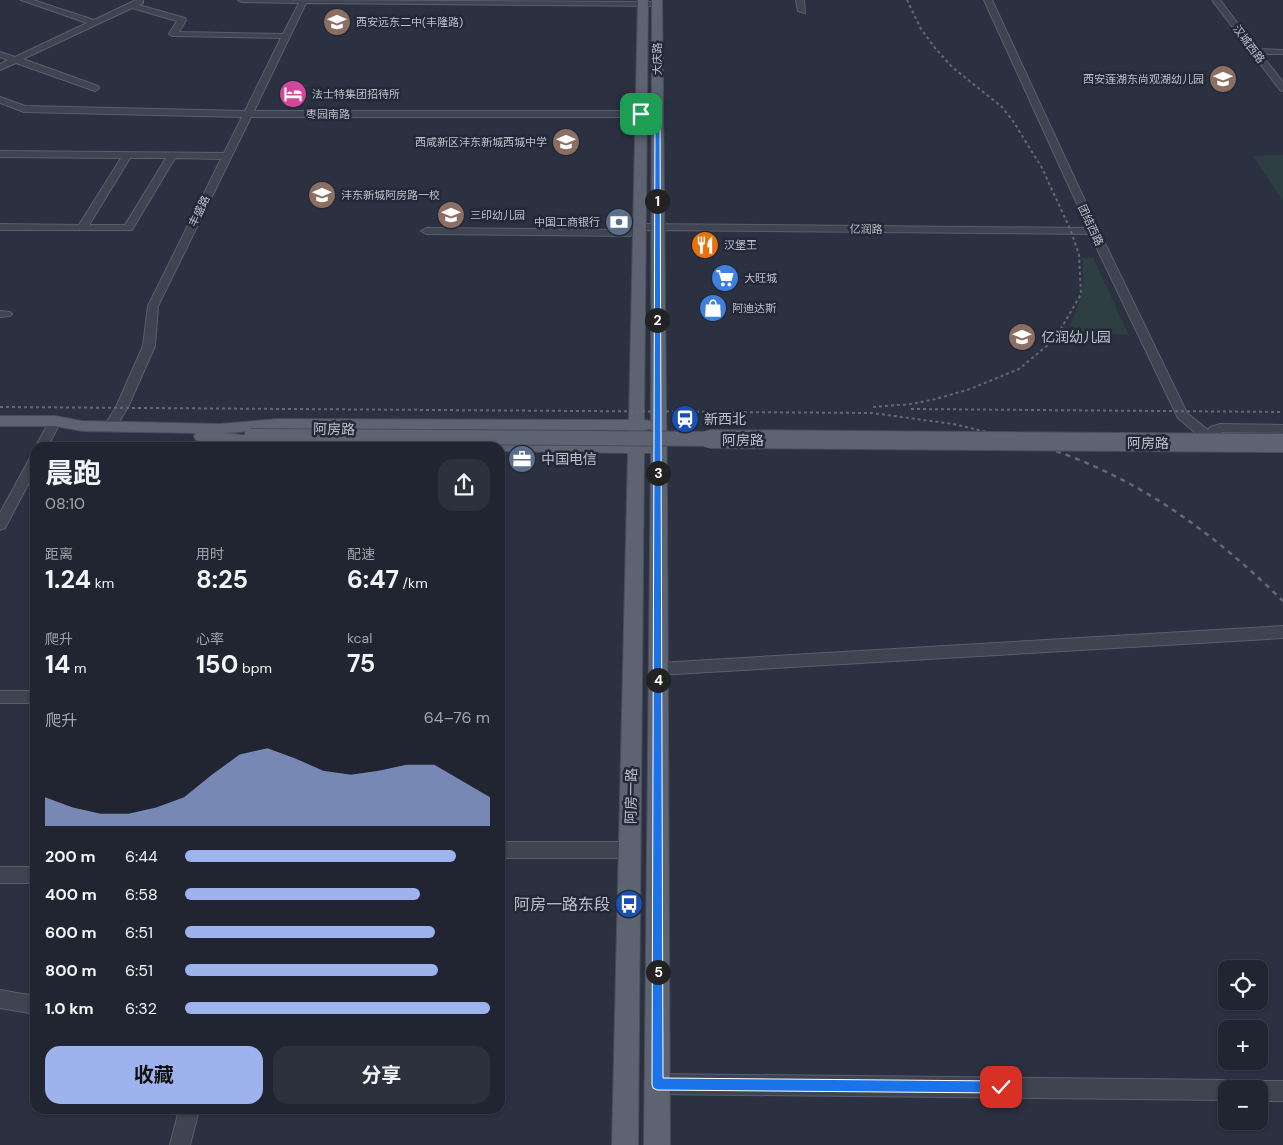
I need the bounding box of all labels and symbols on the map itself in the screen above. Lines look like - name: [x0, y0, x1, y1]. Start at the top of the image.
- school or university icon: 西安远东二中(丰隆路): [322, 7, 352, 37]
- place label: 西安远东二中(丰隆路): [356, 15, 463, 29]
- street label: 汉城西路: [1230, 22, 1268, 66]
- street label: 大庆路: [650, 43, 664, 76]
- school or university icon: 西安莲湖东尚观湖幼儿园: [1208, 64, 1238, 94]
- place label: 西安莲湖东尚观湖幼儿园: [1083, 72, 1204, 86]
- hotel icon: 法士特集团招待所: [278, 79, 308, 109]
- place label: 法士特集团招待所: [312, 87, 400, 101]
- pin: [620, 93, 662, 135]
- street label: 枣园南路: [306, 107, 350, 121]
- school or university icon: 西咸新区沣东新城西城中学: [551, 127, 581, 157]
- place label: 西咸新区沣东新城西城中学: [415, 135, 547, 149]
- school or university icon: 沣东新城阿房路一校: [307, 180, 337, 210]
- place label: 沣东新城阿房路一校: [341, 188, 440, 202]
- pin: 1: [644, 188, 670, 214]
- street label: 丰盛路: [185, 193, 213, 229]
- school or university icon: 三印幼儿园: [436, 200, 466, 230]
- street label: 团结西路: [1075, 202, 1107, 248]
- bank icon: 中国工商银行: [604, 207, 634, 237]
- place label: 三印幼儿园: [470, 208, 525, 222]
- place label: 中国工商银行: [534, 215, 600, 229]
- street label: 亿润路: [849, 222, 883, 236]
- restaurant icon: 汉堡王: [690, 230, 720, 260]
- place label: 汉堡王: [724, 238, 757, 252]
- supermarket icon: 大旺城: [710, 263, 740, 293]
- place label: 大旺城: [744, 271, 777, 285]
- shop icon: 阿迪达斯: [698, 293, 728, 323]
- place label: 阿迪达斯: [732, 301, 776, 315]
- pin: 2: [644, 308, 670, 332]
- school or university icon: 亿润幼儿园: [1007, 322, 1037, 352]
- place label: 亿润幼儿园: [1041, 328, 1111, 346]
- station icon: 新西北: [670, 404, 700, 434]
- place label: 新西北: [704, 410, 746, 428]
- street label: 阿房路: [313, 420, 355, 438]
- street label: 阿房路: [722, 431, 764, 449]
- street label: 阿房路: [1127, 434, 1169, 452]
- office icon: 中国电信: [507, 444, 537, 474]
- place label: 中国电信: [541, 450, 597, 468]
- pin: 3: [646, 460, 670, 486]
- pin: 4: [646, 668, 670, 692]
- street label: 阿房一路: [622, 768, 640, 824]
- bus stop icon: 阿房一路东段: [614, 889, 644, 919]
- place label: 阿房一路东段: [514, 894, 610, 915]
- pin: 5: [646, 960, 670, 984]
- pin: [980, 1066, 1022, 1108]

